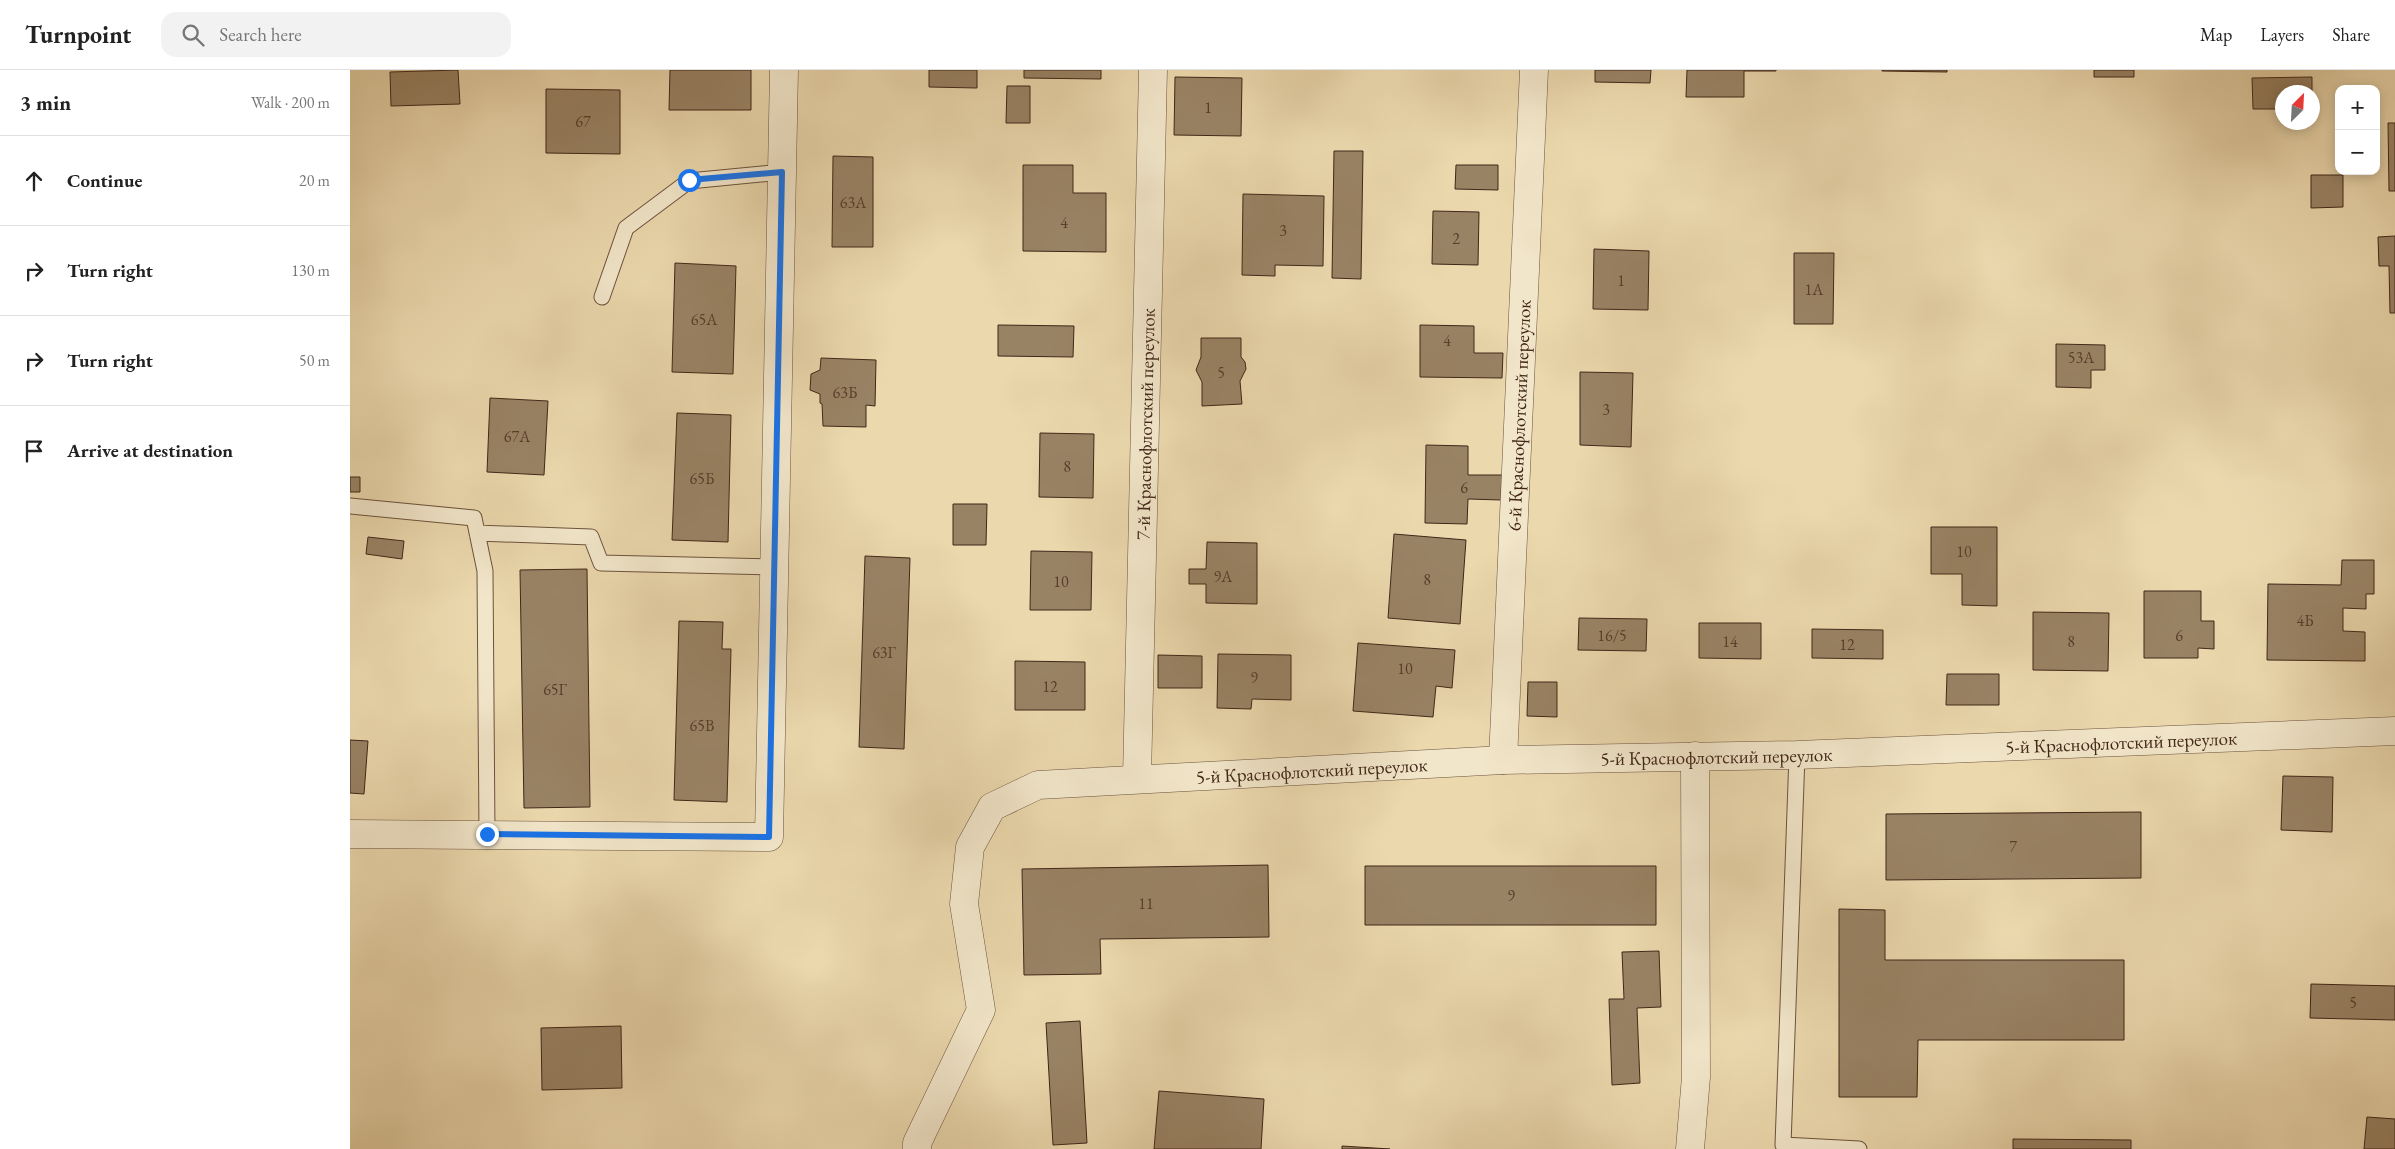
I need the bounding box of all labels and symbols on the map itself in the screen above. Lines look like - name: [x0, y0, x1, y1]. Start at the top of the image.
- north arrow: [2275, 85, 2320, 130]
- house number: 1: [1204, 97, 1212, 118]
- house number: 67: [575, 111, 591, 132]
- route start: [678, 169, 701, 192]
- house number: 63А: [840, 192, 867, 213]
- house number: 4: [1060, 212, 1068, 233]
- house number: 3: [1279, 220, 1287, 241]
- house number: 2: [1452, 228, 1460, 249]
- house number: 1: [1617, 270, 1625, 291]
- house number: 1А: [1805, 279, 1824, 300]
- street label: 6-й Краснофлотский переулок: [1501, 299, 1537, 532]
- street label: 7-й Краснофлотский переулок: [1130, 308, 1161, 540]
- house number: 65А: [691, 309, 718, 330]
- house number: 4: [1443, 330, 1451, 351]
- house number: 53А: [2068, 347, 2095, 368]
- house number: 5: [1217, 362, 1225, 383]
- house number: 63Б: [833, 382, 857, 403]
- house number: 3: [1602, 399, 1610, 420]
- house number: 67А: [504, 426, 531, 447]
- house number: 8: [1063, 456, 1071, 477]
- house number: 65Б: [690, 468, 714, 489]
- house number: 6: [1460, 477, 1468, 498]
- house number: 10: [1956, 541, 1972, 562]
- house number: 9А: [1214, 566, 1233, 587]
- house number: 8: [1423, 569, 1431, 590]
- house number: 10: [1053, 571, 1069, 592]
- house number: 4Б: [2296, 610, 2314, 631]
- house number: 16/5: [1597, 625, 1627, 646]
- house number: 6: [2175, 625, 2183, 646]
- house number: 14: [1722, 631, 1738, 652]
- house number: 8: [2067, 631, 2075, 652]
- house number: 12: [1839, 634, 1855, 655]
- house number: 63Г: [872, 642, 897, 663]
- house number: 10: [1397, 658, 1413, 679]
- house number: 9: [1250, 667, 1258, 688]
- house number: 12: [1042, 676, 1058, 697]
- house number: 65Г: [543, 679, 568, 700]
- house number: 65В: [690, 715, 714, 736]
- street label: 5-й Краснофлотский переулок: [2005, 725, 2237, 760]
- street label: 5-й Краснофлотский переулок: [1600, 742, 1833, 771]
- street label: 5-й Краснофлотский переулок: [1195, 752, 1428, 789]
- route end: [476, 823, 499, 846]
- house number: 7: [2009, 836, 2017, 857]
- house number: 9: [1507, 885, 1515, 906]
- house number: 11: [1138, 893, 1154, 914]
- house number: 5: [2349, 992, 2357, 1013]

